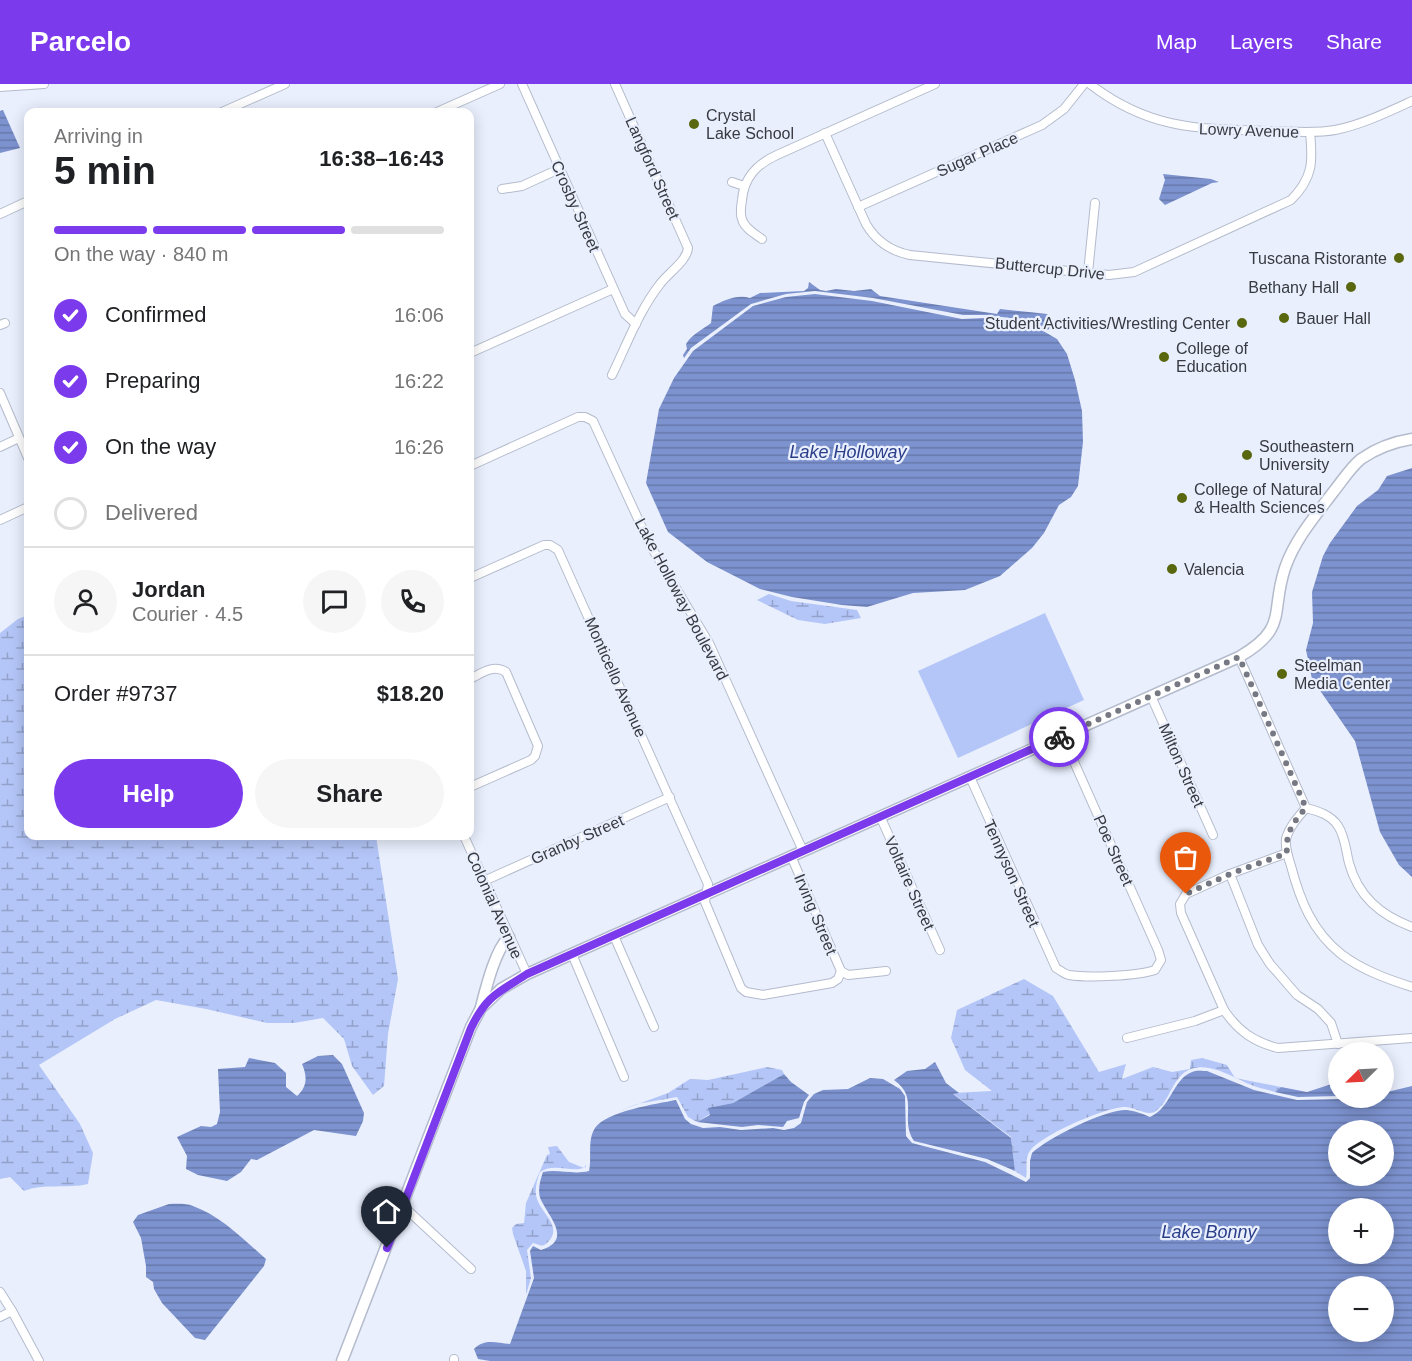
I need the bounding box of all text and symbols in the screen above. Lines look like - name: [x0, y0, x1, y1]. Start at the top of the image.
- text: Parcelo: [30, 26, 131, 57]
- text: Map: [1156, 30, 1197, 53]
- text: Layers: [1230, 30, 1293, 53]
- text: Share: [1326, 30, 1382, 53]
- place label: Crystal Lake School: [706, 107, 794, 142]
- street label: Langford Street: [622, 114, 683, 223]
- marker: Crystal Lake School: [687, 117, 701, 131]
- street label: Lowry Avenue: [1199, 120, 1299, 141]
- text: Arriving in: [54, 125, 143, 147]
- street label: Sugar Place: [934, 129, 1021, 180]
- text: 16:38–16:43: [319, 146, 444, 171]
- text: 5 min: [54, 149, 156, 192]
- street label: Crosby Street: [548, 158, 603, 255]
- text: On the way · 840 m: [54, 243, 229, 265]
- place label: Tuscana Ristorante: [1249, 250, 1387, 267]
- marker: Tuscana Ristorante: [1392, 251, 1406, 265]
- street label: Buttercup Drive: [994, 254, 1106, 283]
- place label: Bethany Hall: [1248, 279, 1339, 296]
- marker: Bethany Hall: [1344, 280, 1358, 294]
- icon: check: [54, 299, 87, 332]
- text: Confirmed: [105, 302, 206, 327]
- text: 16:06: [394, 304, 444, 326]
- place label: Bauer Hall: [1296, 310, 1371, 327]
- marker: Bauer Hall: [1277, 311, 1291, 325]
- place label: Student Activities/Wrestling Center: [985, 315, 1231, 332]
- marker: Student Activities/Wrestling Center: [1235, 316, 1249, 330]
- place label: College of Education: [1176, 340, 1249, 375]
- marker: College of Education: [1157, 350, 1171, 364]
- icon: check: [54, 365, 87, 398]
- text: Preparing: [105, 368, 200, 393]
- text: 16:22: [394, 370, 444, 392]
- icon: check: [54, 431, 87, 464]
- text: On the way: [105, 434, 216, 459]
- text: 16:26: [394, 436, 444, 458]
- place label: Southeastern University: [1259, 438, 1354, 473]
- water label: Lake Holloway: [789, 442, 908, 462]
- marker: Southeastern University: [1240, 448, 1254, 462]
- place label: College of Natural & Health Sciences: [1194, 481, 1325, 516]
- marker: College of Natural & Health Sciences: [1175, 491, 1189, 505]
- text: Delivered: [105, 500, 198, 525]
- street label: Lake Holloway Boulevard: [632, 516, 731, 683]
- place label: Valencia: [1184, 561, 1244, 578]
- marker: Valencia: [1165, 562, 1179, 576]
- button: person: [54, 570, 117, 633]
- button: chat: [303, 570, 366, 633]
- button: phone: [381, 570, 444, 633]
- text: Jordan: [132, 577, 205, 602]
- text: Courier · 4.5: [132, 603, 243, 625]
- street label: Monticello Avenue: [581, 615, 650, 740]
- place label: Steelman Media Center: [1294, 657, 1391, 692]
- marker: Steelman Media Center: [1275, 667, 1289, 681]
- text: Order #9737: [54, 681, 178, 706]
- text: $18.20: [377, 681, 444, 706]
- courier: [1029, 707, 1089, 767]
- icon: bike: [1043, 721, 1076, 754]
- street label: Milton Street: [1156, 721, 1208, 810]
- button: Help: [54, 759, 243, 828]
- button: Share: [255, 759, 444, 828]
- street label: Granby Street: [528, 811, 627, 867]
- street label: Poe Street: [1090, 812, 1137, 889]
- street label: Tennyson Street: [980, 817, 1043, 930]
- pin: [1160, 832, 1211, 894]
- street label: Voltaire Street: [881, 834, 938, 933]
- icon: bag: [1169, 841, 1202, 874]
- street label: Colonial Avenue: [463, 849, 526, 961]
- street label: Irving Street: [791, 871, 840, 958]
- north arrow: [1328, 1042, 1394, 1108]
- map controls: [1328, 1042, 1394, 1342]
- button: layers: [1328, 1120, 1394, 1186]
- pin: [361, 1186, 412, 1248]
- icon: home: [370, 1195, 403, 1228]
- button: +: [1328, 1198, 1394, 1264]
- water label: Lake Bonny: [1161, 1222, 1258, 1242]
- button: −: [1328, 1276, 1394, 1342]

